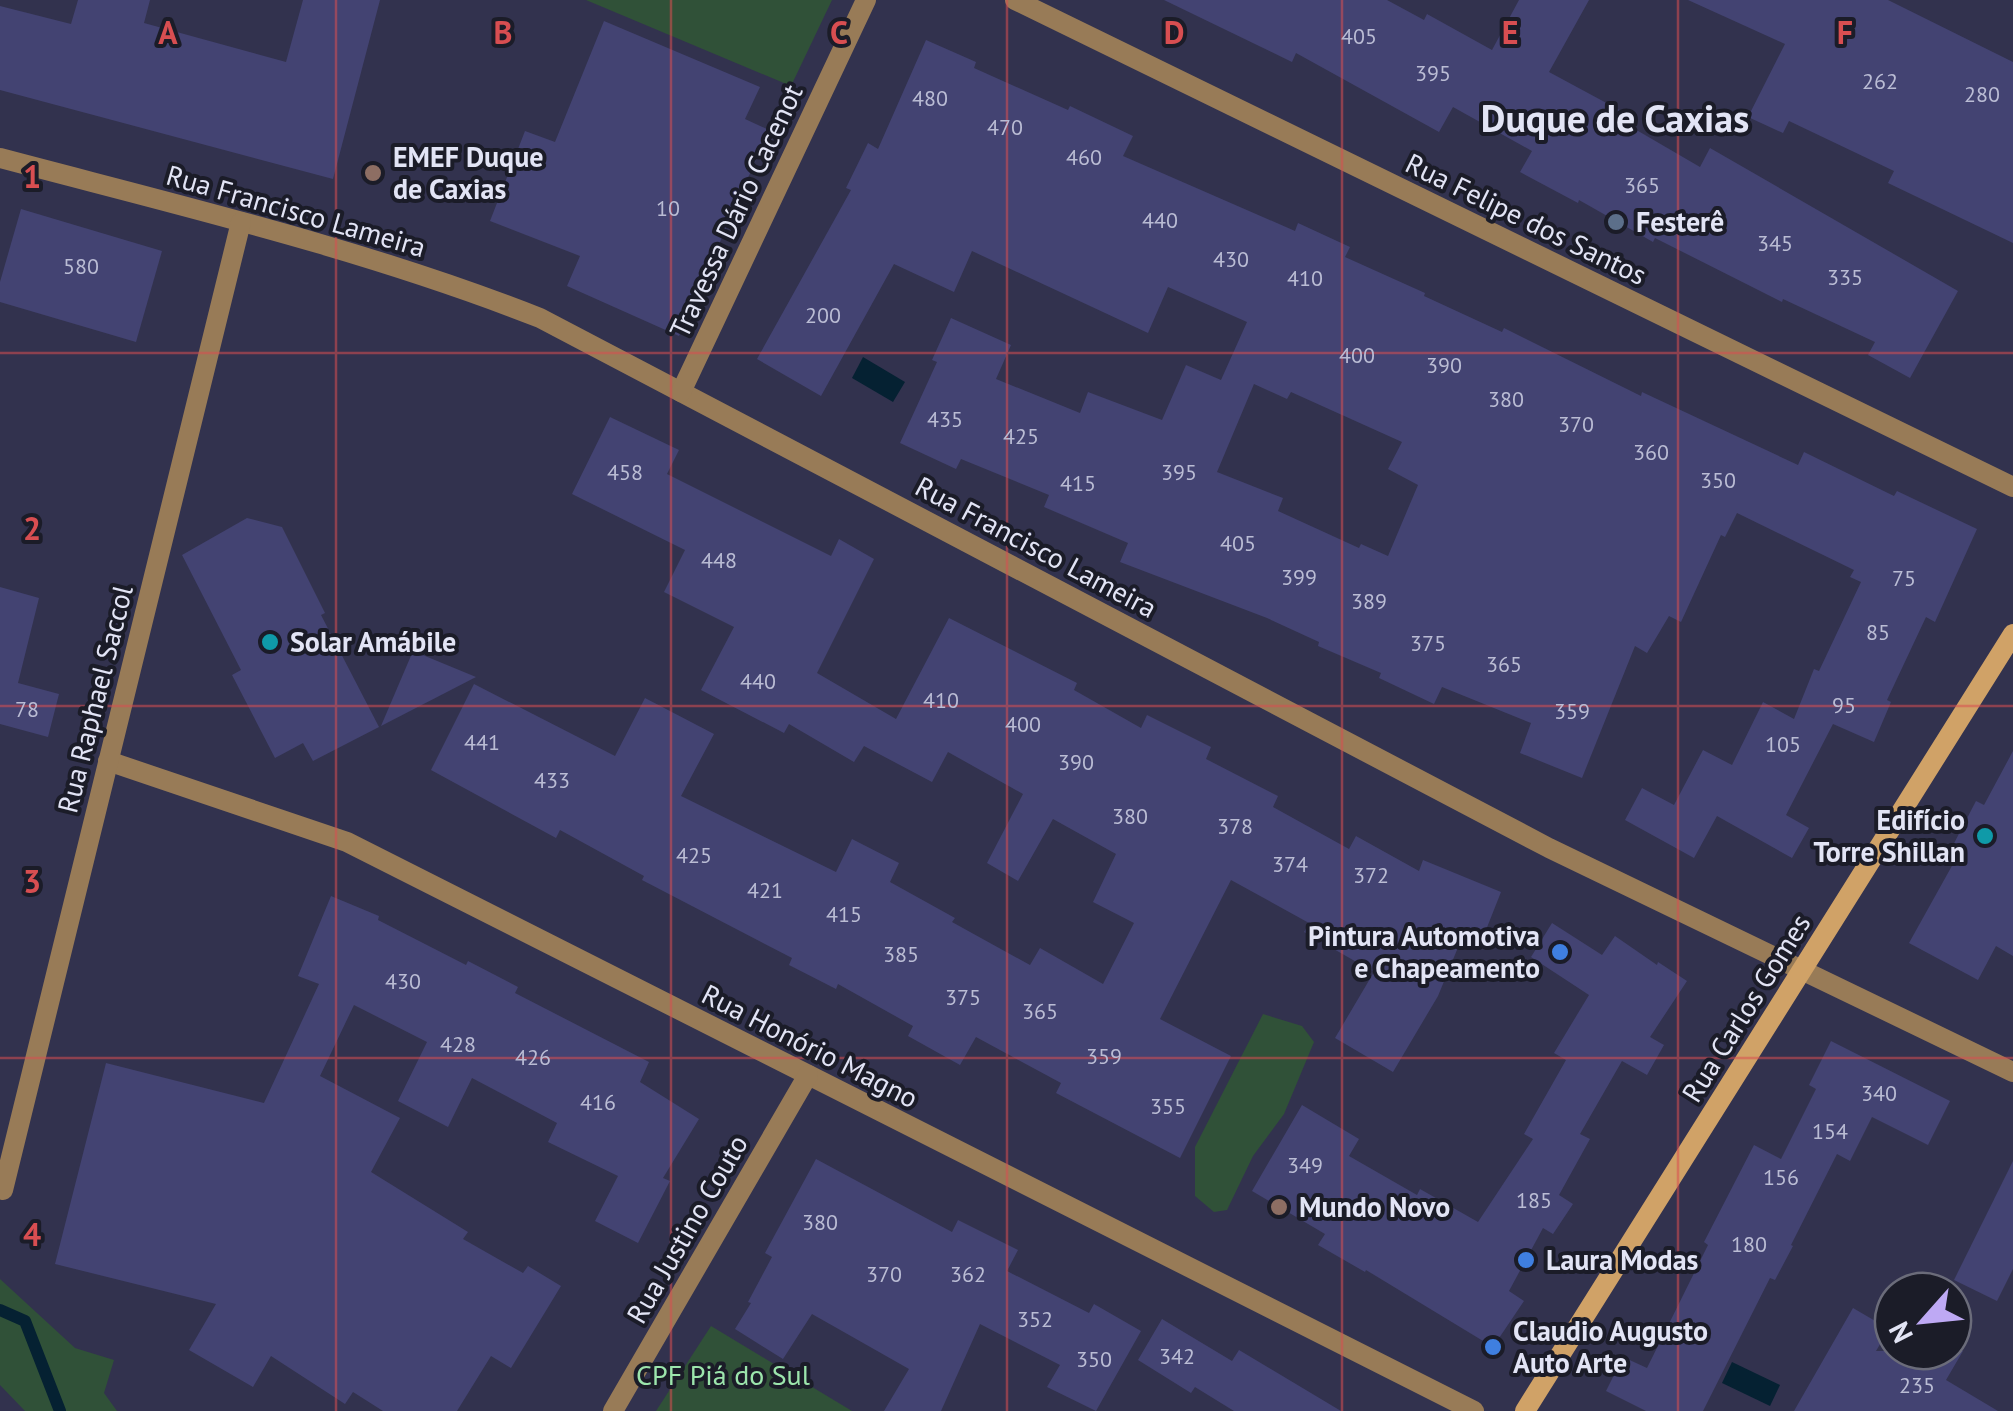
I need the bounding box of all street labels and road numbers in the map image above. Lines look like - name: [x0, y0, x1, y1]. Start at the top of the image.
- street label: Travessa Dário Cacenot: [661, 78, 811, 343]
- street label: Rua Felipe dos Santos: [1400, 144, 1653, 293]
- street label: Rua Francisco Lameira: [162, 156, 430, 265]
- street label: Rua Francisco Lameira: [909, 467, 1163, 626]
- street label: Rua Raphael Saccol: [48, 581, 141, 817]
- street label: Rua Carlos Gomes: [1673, 907, 1818, 1109]
- street label: Rua Honório Magno: [696, 975, 925, 1116]
- street label: Rua Justino Couto: [618, 1128, 756, 1330]

